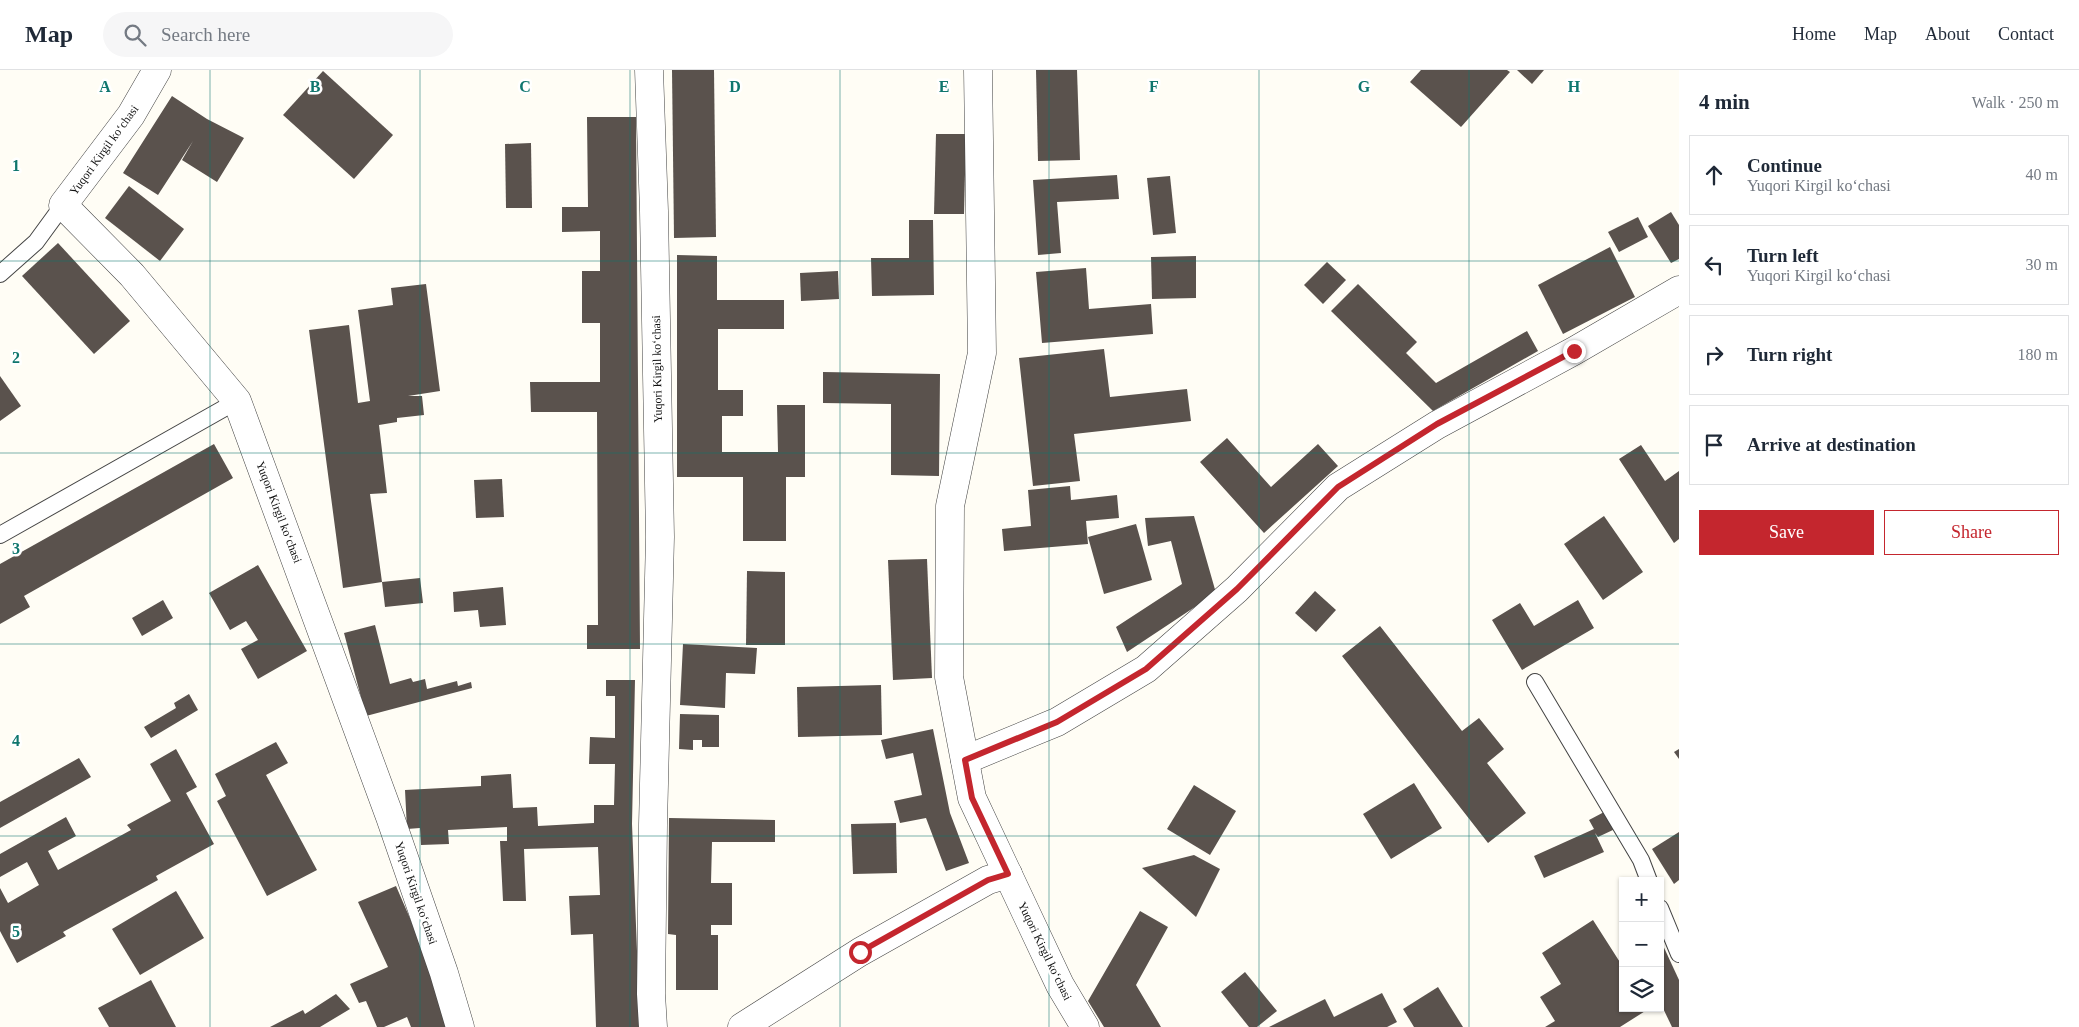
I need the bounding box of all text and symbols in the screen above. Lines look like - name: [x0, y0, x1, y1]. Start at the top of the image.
- search box: [103, 12, 453, 57]
- text: Map: [25, 21, 73, 47]
- icon: search: [121, 21, 149, 49]
- text: Search here: [161, 24, 250, 45]
- text: Home: [1792, 24, 1836, 44]
- text: Map: [1864, 24, 1897, 44]
- text: About: [1925, 24, 1970, 44]
- text: Contact: [1998, 24, 2054, 44]
- text: A: [99, 78, 111, 95]
- text: B: [310, 78, 321, 95]
- text: C: [519, 78, 531, 95]
- text: D: [729, 78, 741, 95]
- text: E: [939, 78, 949, 95]
- text: F: [1149, 78, 1159, 95]
- text: G: [1358, 78, 1371, 95]
- text: H: [1568, 78, 1581, 95]
- text: 4 min: [1699, 90, 1750, 114]
- text: Walk · 250 m: [1972, 94, 2059, 111]
- street label: Yuqori Kirgil koʻchasi: [67, 102, 142, 198]
- text: Continue: [1747, 155, 1822, 176]
- text: 1: [12, 157, 20, 174]
- icon: ahead: [1700, 161, 1728, 189]
- text: 40 m: [2026, 166, 2058, 183]
- text: Yuqori Kirgil koʻchasi: [1747, 177, 1891, 194]
- text: Turn left: [1747, 245, 1819, 266]
- icon: left: [1700, 251, 1728, 279]
- text: 30 m: [2026, 256, 2058, 273]
- text: Yuqori Kirgil koʻchasi: [1747, 267, 1891, 284]
- street label: Yuqori Kirgil koʻchasi: [649, 314, 665, 423]
- route end: [1563, 340, 1586, 363]
- icon: right: [1700, 341, 1728, 369]
- text: Turn right: [1747, 344, 1832, 365]
- text: 180 m: [2018, 346, 2058, 363]
- text: 2: [12, 349, 20, 366]
- icon: arrive: [1700, 431, 1728, 459]
- text: Arrive at destination: [1747, 434, 1916, 455]
- street label: Yuqori Kirgil koʻchasi: [253, 459, 305, 565]
- button: Save: [1699, 510, 1874, 555]
- button: Share: [1884, 510, 2059, 555]
- text: 3: [12, 540, 20, 557]
- text: 4: [12, 732, 20, 749]
- street label: Yuqori Kirgil koʻchasi: [392, 840, 440, 947]
- map controls: [1619, 877, 1664, 1012]
- button: +: [1619, 877, 1664, 922]
- street label: Yuqori Kirgil koʻchasi: [1015, 900, 1075, 1003]
- button: −: [1619, 922, 1664, 967]
- text: 5: [12, 923, 20, 940]
- route start: [849, 941, 872, 964]
- button: layers: [1619, 967, 1664, 1012]

